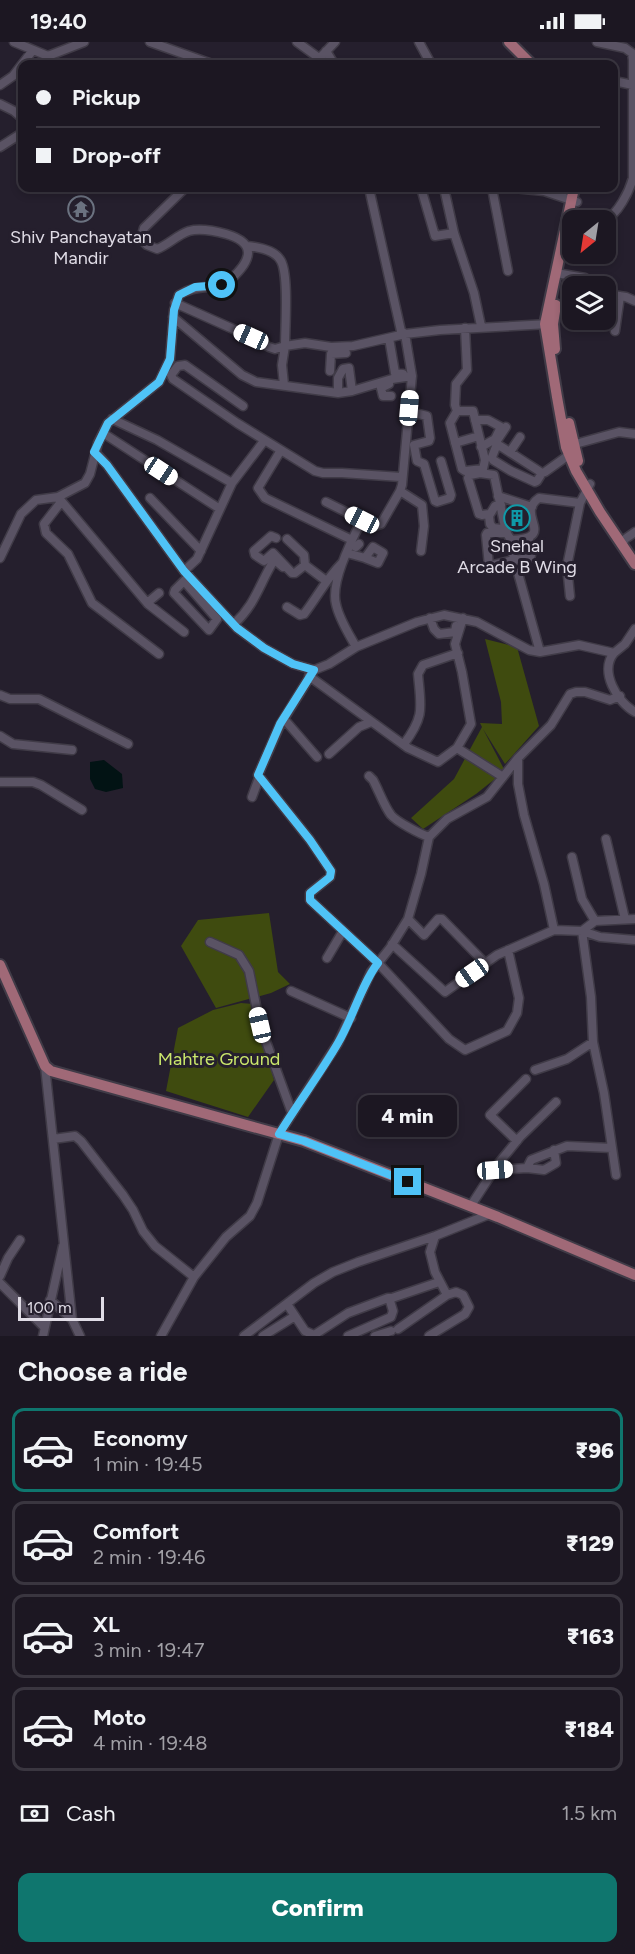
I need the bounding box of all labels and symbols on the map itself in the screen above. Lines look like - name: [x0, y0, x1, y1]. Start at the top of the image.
- temple icon: Shiv Panchayatan Mandir: [66, 194, 96, 224]
- north arrow: [562, 210, 616, 264]
- place label: Shiv Panchayatan Mandir: [10, 226, 152, 269]
- route start: [208, 271, 235, 298]
- car: [231, 321, 271, 353]
- car: [398, 389, 420, 427]
- car: [141, 454, 181, 488]
- building icon: Snehal Arcade B Wing: [502, 503, 532, 533]
- car: [342, 504, 382, 536]
- place label: Snehal Arcade B Wing: [457, 535, 577, 578]
- car: [452, 955, 492, 991]
- car: [247, 1005, 273, 1045]
- park label: Mahtre Ground: [158, 1048, 280, 1070]
- callout: 4 min: [358, 1095, 458, 1137]
- car: [476, 1160, 514, 1180]
- route end: [394, 1168, 421, 1195]
- scale bar: [18, 1294, 104, 1322]

